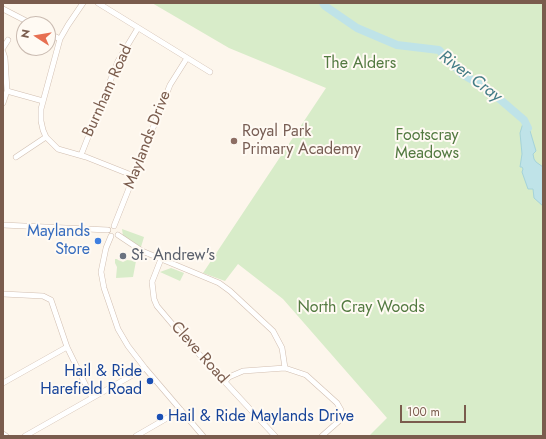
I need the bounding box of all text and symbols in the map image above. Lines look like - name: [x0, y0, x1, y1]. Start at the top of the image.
- north arrow: [16, 16, 56, 56]
- text: N: [17, 28, 34, 40]
- street label: Burnham Road: [79, 42, 137, 140]
- water label: River Cray: [435, 47, 505, 107]
- park label: The Alders: [324, 54, 396, 74]
- street label: Maylands Drive: [121, 88, 175, 192]
- place label: Royal Park Primary Academy: [242, 122, 361, 160]
- park label: Footscray Meadows: [395, 126, 459, 164]
- marker: Royal Park Primary Academy: [229, 136, 239, 146]
- place label: Maylands Store: [27, 222, 90, 260]
- marker: Maylands Store: [93, 236, 103, 246]
- place label: St. Andrew's: [131, 246, 215, 266]
- marker: St. Andrew's: [118, 251, 128, 261]
- park label: North Cray Woods: [297, 298, 425, 318]
- street label: Cleve Road: [166, 318, 232, 388]
- place label: Hail & Ride Harefield Road: [40, 362, 142, 400]
- marker: Hail & Ride Harefield Road: [145, 376, 155, 386]
- scale bar: [402, 397, 468, 423]
- text: 100 m: [407, 403, 440, 421]
- place label: Hail & Ride Maylands Drive: [168, 407, 354, 427]
- marker: Hail & Ride Maylands Drive: [155, 412, 165, 422]

